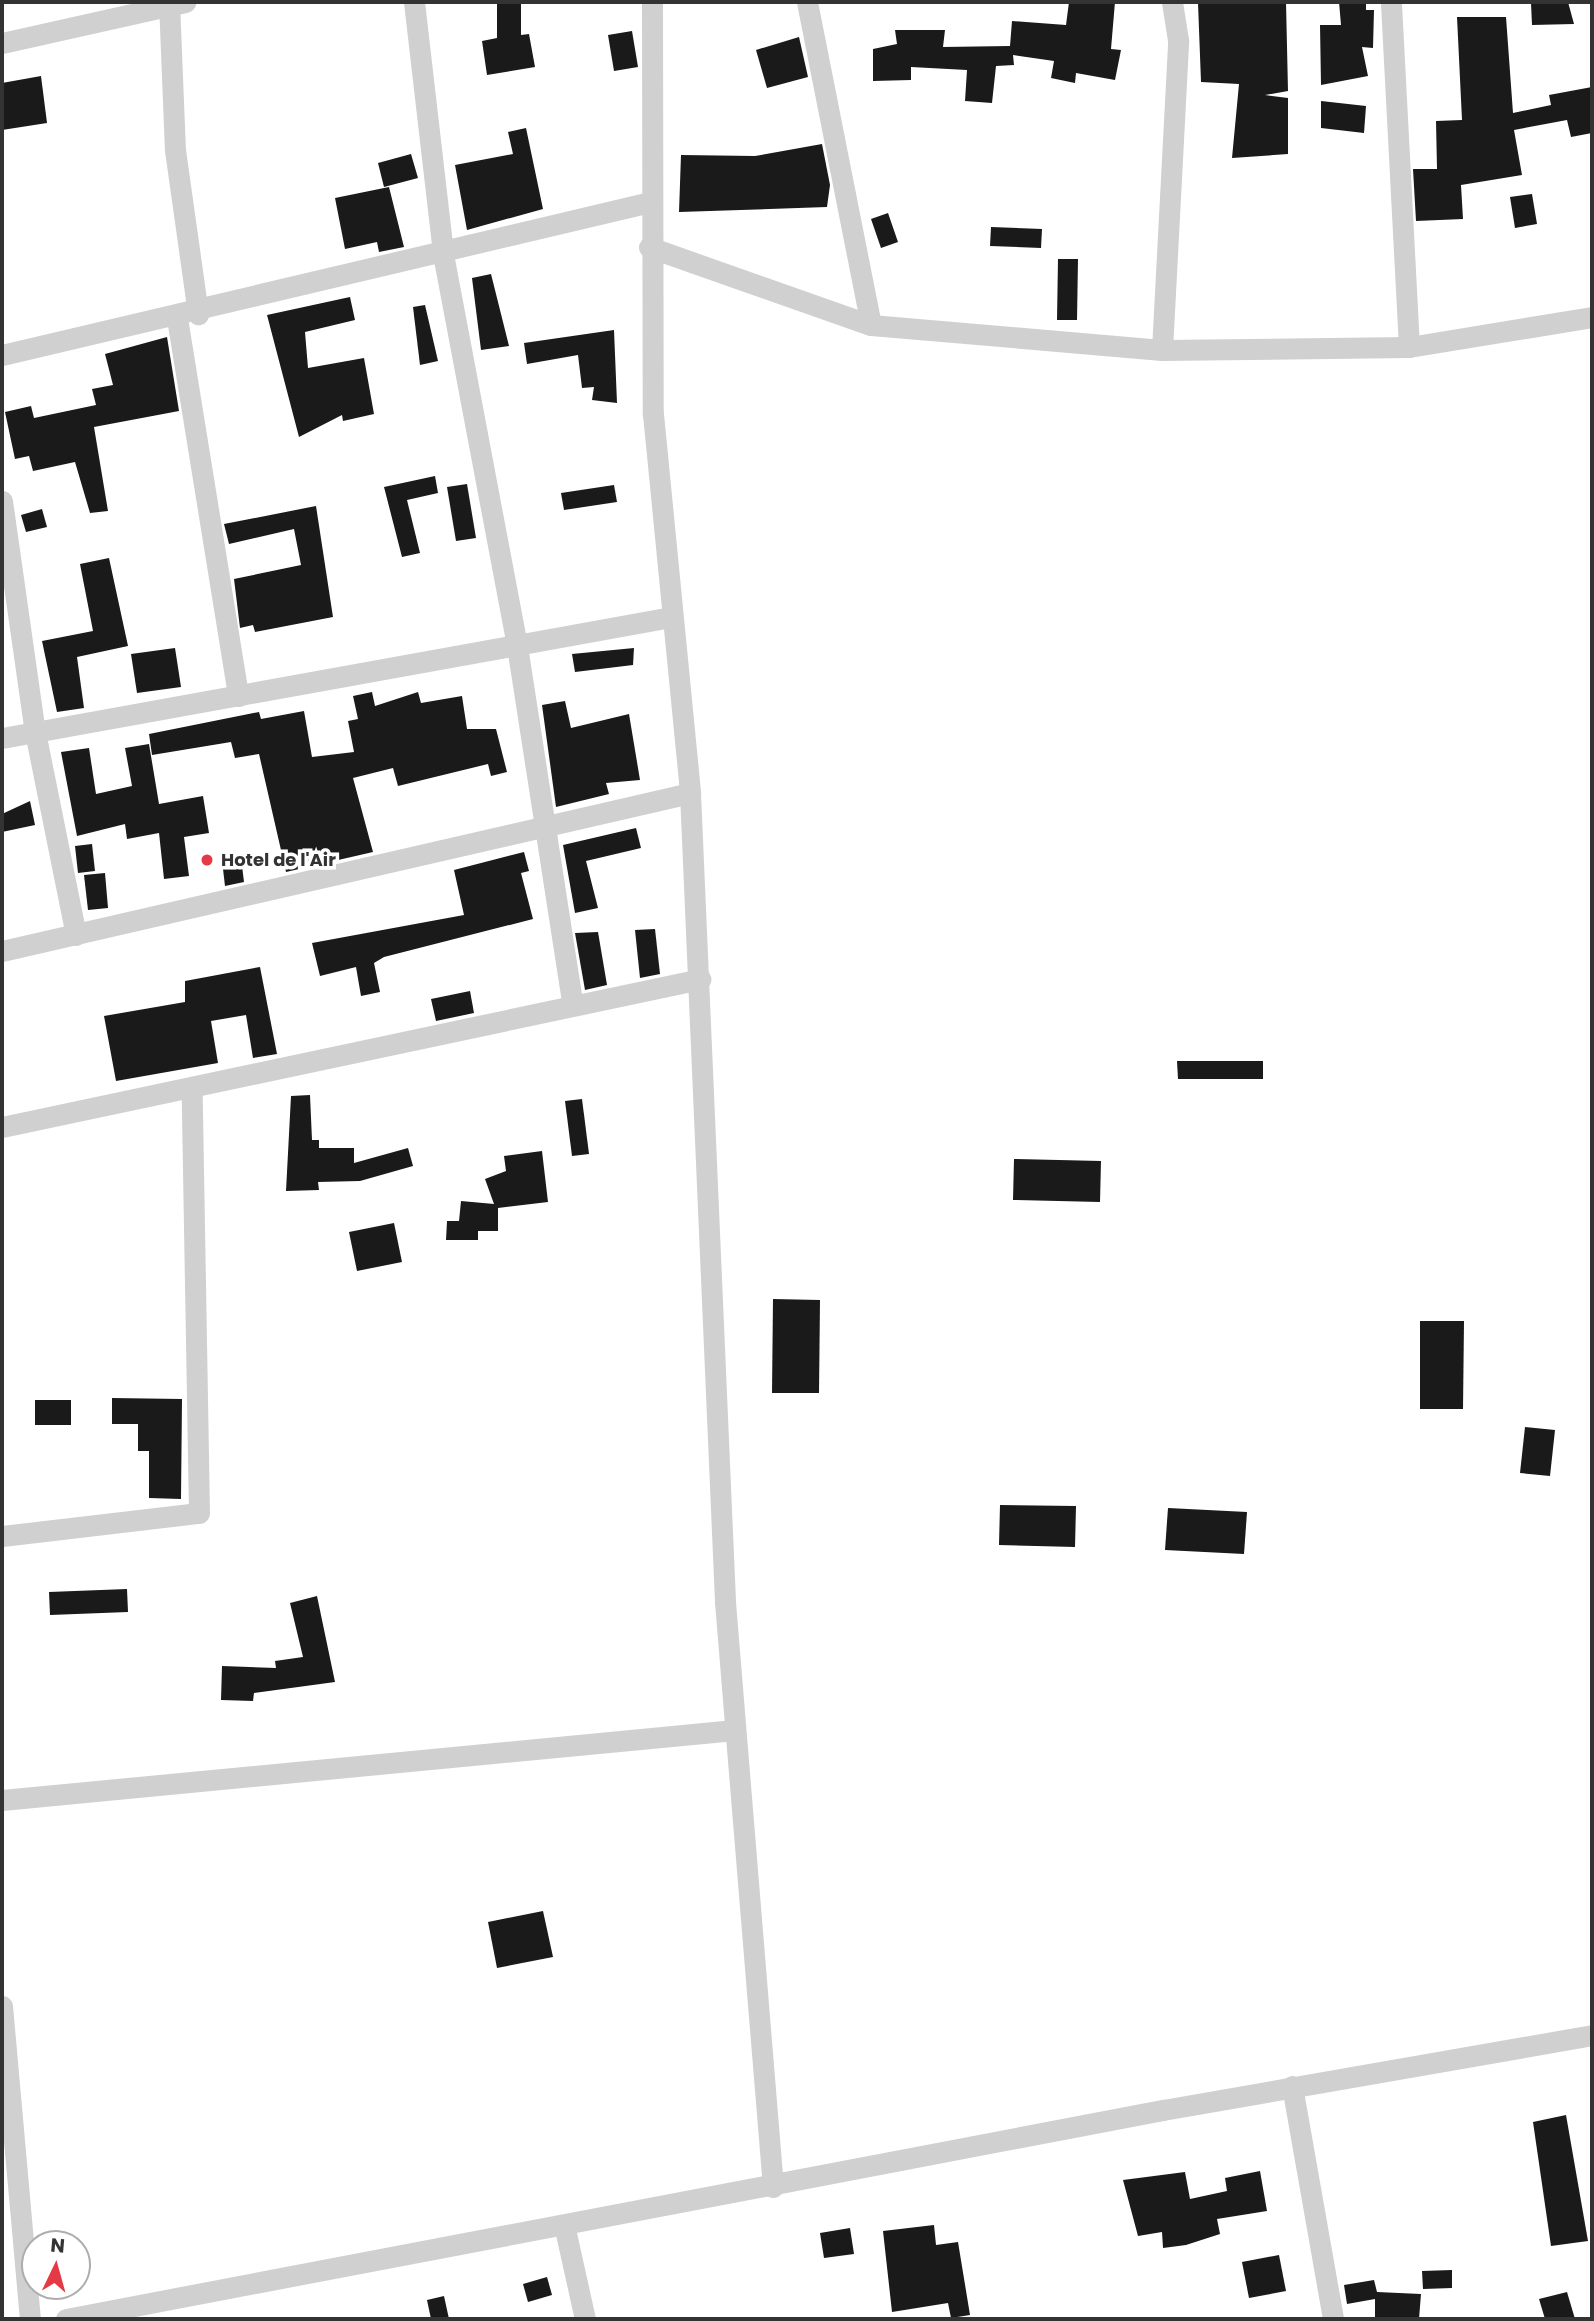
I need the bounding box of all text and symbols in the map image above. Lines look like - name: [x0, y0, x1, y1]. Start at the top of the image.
- place label: Hotel de l'Air: [221, 849, 336, 871]
- marker: Hotel de l'Air: [199, 852, 215, 868]
- north arrow: [21, 2230, 91, 2300]
- text: N: [49, 2232, 66, 2260]

